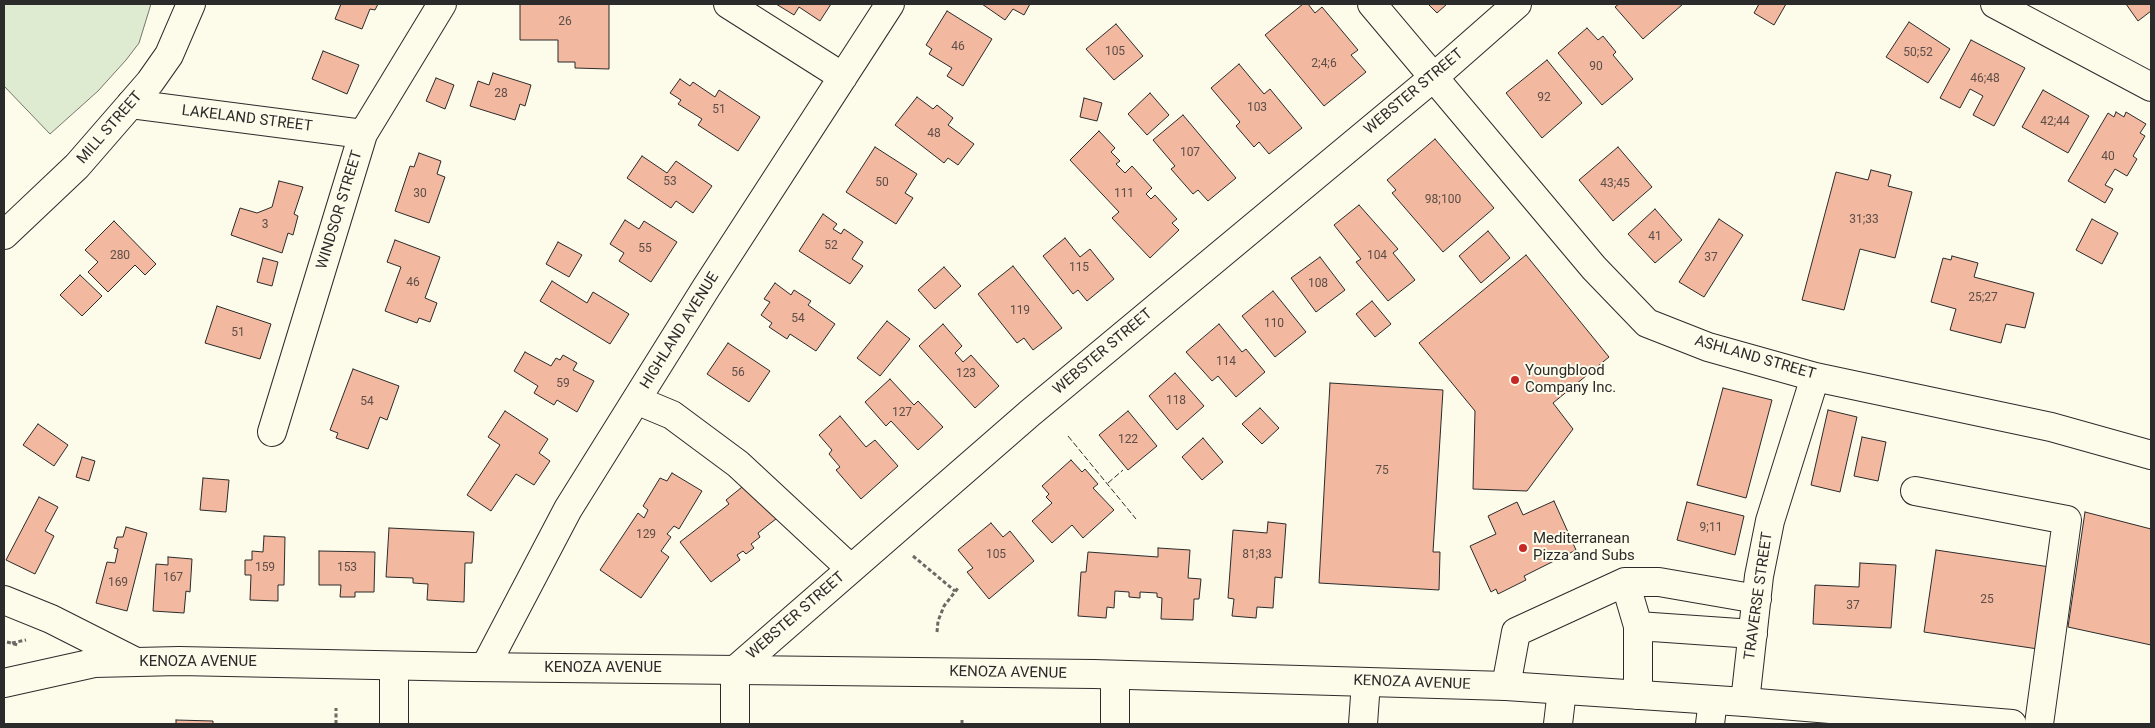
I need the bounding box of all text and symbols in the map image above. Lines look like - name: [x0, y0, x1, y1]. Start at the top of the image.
- house number: 26: [558, 15, 572, 29]
- house number: 46: [951, 40, 965, 54]
- house number: 105: [1105, 45, 1125, 59]
- street label: WEBSTER STREET: [1361, 45, 1467, 139]
- house number: 50;52: [1903, 46, 1933, 60]
- house number: 2;4;6: [1311, 57, 1337, 71]
- house number: 90: [1589, 60, 1603, 74]
- house number: 46;48: [1970, 72, 2000, 86]
- house number: 28: [494, 87, 508, 101]
- street label: MILL STREET: [74, 88, 146, 168]
- house number: 92: [1537, 91, 1551, 105]
- house number: 103: [1247, 101, 1267, 115]
- street label: LAKELAND STREET: [181, 102, 313, 136]
- house number: 51: [712, 103, 726, 117]
- house number: 42;44: [2040, 115, 2070, 129]
- house number: 48: [927, 127, 941, 141]
- house number: 107: [1180, 146, 1200, 160]
- street label: WINDSOR STREET: [313, 148, 367, 272]
- house number: 40: [2101, 150, 2115, 164]
- house number: 53: [663, 175, 677, 189]
- house number: 50: [875, 176, 889, 190]
- house number: 43;45: [1600, 177, 1630, 191]
- house number: 30: [413, 187, 427, 201]
- house number: 111: [1114, 187, 1134, 201]
- house number: 98;100: [1425, 193, 1461, 207]
- house number: 31;33: [1849, 213, 1879, 227]
- house number: 3: [262, 218, 268, 232]
- house number: 41: [1648, 230, 1662, 244]
- house number: 52: [824, 239, 838, 253]
- house number: 55: [638, 242, 652, 256]
- house number: 280: [110, 249, 130, 263]
- house number: 104: [1367, 249, 1387, 263]
- house number: 37: [1704, 251, 1718, 265]
- house number: 115: [1069, 261, 1089, 275]
- street label: HIGHLAND AVENUE: [637, 269, 723, 393]
- house number: 46: [406, 276, 420, 290]
- house number: 108: [1308, 277, 1328, 291]
- house number: 25;27: [1968, 291, 1998, 305]
- house number: 119: [1010, 304, 1030, 318]
- street label: WEBSTER STREET: [1050, 305, 1156, 399]
- house number: 54: [791, 312, 805, 326]
- house number: 110: [1264, 317, 1284, 331]
- house number: 51: [231, 326, 245, 340]
- street label: ASHLAND STREET: [1692, 332, 1818, 384]
- house number: 114: [1216, 355, 1236, 369]
- place label: Youngblood Company Inc.: [1525, 362, 1616, 397]
- house number: 56: [731, 366, 745, 380]
- house number: 123: [956, 367, 976, 381]
- marker: Youngblood Company Inc.: [1509, 374, 1521, 386]
- house number: 59: [556, 377, 570, 391]
- house number: 118: [1166, 394, 1186, 408]
- house number: 54: [360, 395, 374, 409]
- house number: 127: [892, 406, 912, 420]
- house number: 122: [1118, 433, 1138, 447]
- house number: 75: [1375, 464, 1389, 478]
- house number: 9;11: [1700, 521, 1722, 535]
- house number: 129: [636, 528, 656, 542]
- place label: Mediterranean Pizza and Subs: [1533, 530, 1635, 565]
- street label: TRAVERSE STREET: [1741, 531, 1777, 661]
- marker: Mediterranean Pizza and Subs: [1517, 542, 1529, 554]
- house number: 105: [986, 548, 1006, 562]
- house number: 81;83: [1242, 548, 1272, 562]
- house number: 159: [255, 561, 275, 575]
- house number: 153: [337, 561, 357, 575]
- street label: WEBSTER STREET: [743, 569, 849, 663]
- house number: 167: [163, 571, 183, 585]
- house number: 169: [108, 576, 128, 590]
- house number: 25: [1980, 593, 1994, 607]
- house number: 37: [1846, 599, 1860, 613]
- street label: KENOZA AVENUE: [139, 653, 257, 671]
- street label: KENOZA AVENUE: [544, 659, 662, 677]
- street label: KENOZA AVENUE: [949, 663, 1067, 683]
- street label: KENOZA AVENUE: [1353, 672, 1471, 694]

